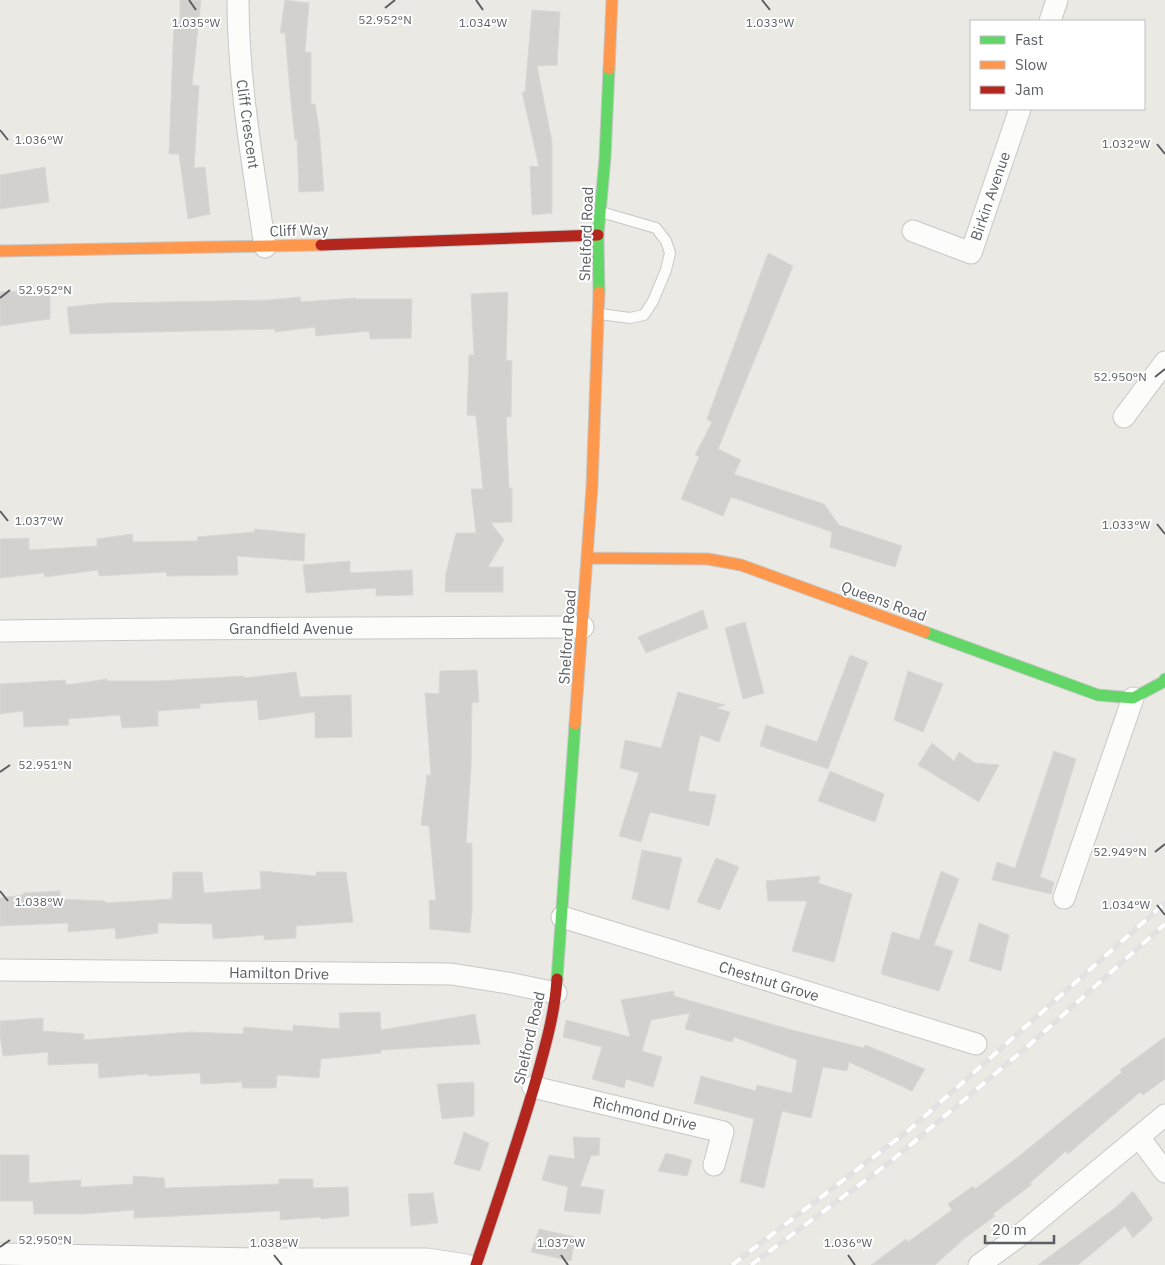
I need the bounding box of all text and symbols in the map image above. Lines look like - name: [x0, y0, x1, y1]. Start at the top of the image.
- text: 52.952°N: [358, 12, 412, 27]
- text: 1.035°W: [172, 15, 220, 30]
- text: 1.034°W: [459, 15, 507, 30]
- text: 1.033°W: [746, 15, 794, 30]
- legend: [970, 20, 1145, 110]
- text: Fast: [1015, 30, 1043, 49]
- text: Slow: [1015, 55, 1048, 74]
- street label: Cliff Crescent: [232, 78, 264, 170]
- text: Jam: [1015, 80, 1044, 99]
- text: 1.036°W: [15, 132, 63, 147]
- text: 1.032°W: [1102, 136, 1150, 151]
- street label: Birkin Avenue: [966, 149, 1014, 243]
- street label: Shelford Road: [575, 186, 597, 282]
- street label: Cliff Way: [269, 219, 329, 241]
- text: 52.952°N: [18, 282, 72, 297]
- text: 52.950°N: [1093, 369, 1147, 384]
- text: 1.037°W: [15, 513, 63, 528]
- text: 1.033°W: [1102, 517, 1150, 532]
- street label: Queens Road: [839, 577, 929, 625]
- street label: Shelford Road: [554, 589, 580, 685]
- street label: Grandfield Avenue: [229, 619, 353, 638]
- text: 52.951°N: [18, 757, 72, 772]
- text: 52.949°N: [1093, 844, 1147, 859]
- text: 1.038°W: [15, 894, 63, 909]
- text: 1.034°W: [1102, 897, 1150, 912]
- street label: Chestnut Grove: [716, 957, 822, 1005]
- street label: Hamilton Drive: [229, 963, 329, 983]
- street label: Shelford Road: [509, 990, 549, 1086]
- street label: Richmond Drive: [591, 1092, 699, 1134]
- scale bar: [985, 1212, 1054, 1244]
- text: 20 m: [992, 1220, 1027, 1239]
- text: 52.950°N: [18, 1232, 72, 1247]
- text: 1.038°W: [250, 1235, 298, 1250]
- text: 1.037°W: [537, 1235, 585, 1250]
- text: 1.036°W: [824, 1235, 872, 1250]

